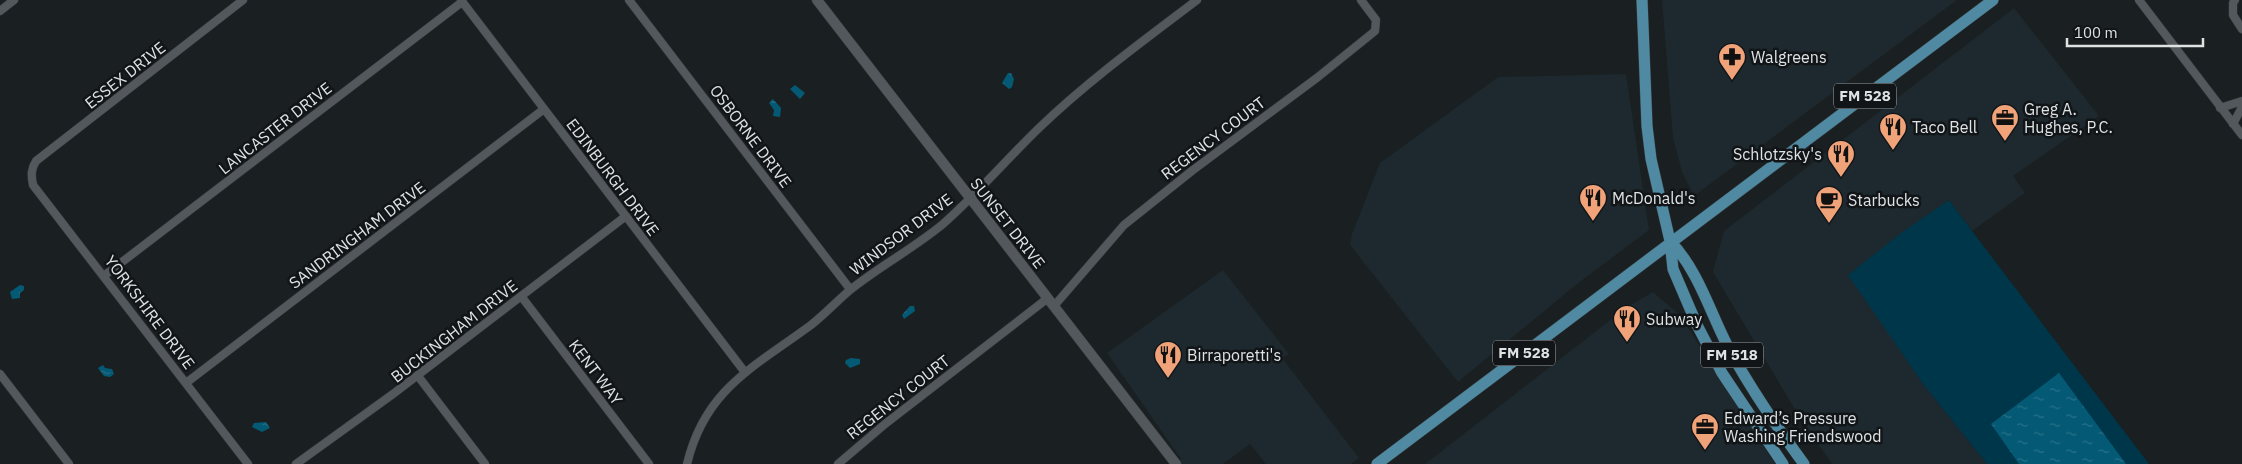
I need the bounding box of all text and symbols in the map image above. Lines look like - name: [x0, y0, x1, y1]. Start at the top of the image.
- scale bar: [2067, 15, 2203, 47]
- text: 100 m: [2074, 23, 2118, 42]
- street label: ESSEX DRIVE: [81, 37, 169, 113]
- pharmacy icon: Walgreens: [1717, 42, 1747, 81]
- place label: Walgreens: [1751, 47, 1827, 67]
- street label: LANCASTER DRIVE: [214, 78, 336, 178]
- street label: OSBORNE DRIVE: [706, 81, 796, 191]
- road number: FM 528: [1834, 84, 1896, 108]
- street label: REGENCY COURT: [1157, 92, 1269, 184]
- place label: Greg A. Hughes, P.C.: [2024, 99, 2113, 137]
- office icon: Greg A. Hughes, P.C.: [1990, 103, 2020, 142]
- restaurant icon: Taco Bell: [1878, 112, 1908, 151]
- street label: EDINBURGH DRIVE: [562, 114, 664, 240]
- place label: Taco Bell: [1912, 117, 1977, 137]
- restaurant icon: Schlotzsky's: [1826, 139, 1856, 178]
- place label: Schlotzsky's: [1733, 144, 1822, 164]
- street label: SUNSET DRIVE: [966, 174, 1050, 272]
- street label: SANDRINGHAM DRIVE: [285, 177, 429, 293]
- restaurant icon: McDonald's: [1578, 183, 1608, 222]
- cafe icon: Starbucks: [1814, 185, 1844, 224]
- place label: McDonald's: [1612, 188, 1696, 208]
- street label: WINDSOR DRIVE: [846, 189, 956, 279]
- place label: Starbucks: [1848, 190, 1920, 210]
- street label: YORKSHIRE DRIVE: [101, 251, 199, 373]
- street label: BUCKINGHAM DRIVE: [387, 275, 521, 387]
- restaurant icon: Subway: [1612, 304, 1642, 343]
- place label: Subway: [1646, 309, 1702, 329]
- street label: KENT WAY: [565, 335, 627, 409]
- restaurant icon: Birraporetti's: [1153, 340, 1183, 379]
- road number: FM 528: [1493, 340, 1555, 366]
- road number: FM 518: [1701, 342, 1763, 368]
- place label: Birraporetti's: [1187, 345, 1281, 365]
- street label: REGENCY COURT: [842, 351, 954, 443]
- place label: Edward’s Pressure Washing Friendswood: [1724, 408, 1882, 446]
- office icon: Edward’s Pressure Washing Friendswood: [1690, 412, 1720, 451]

